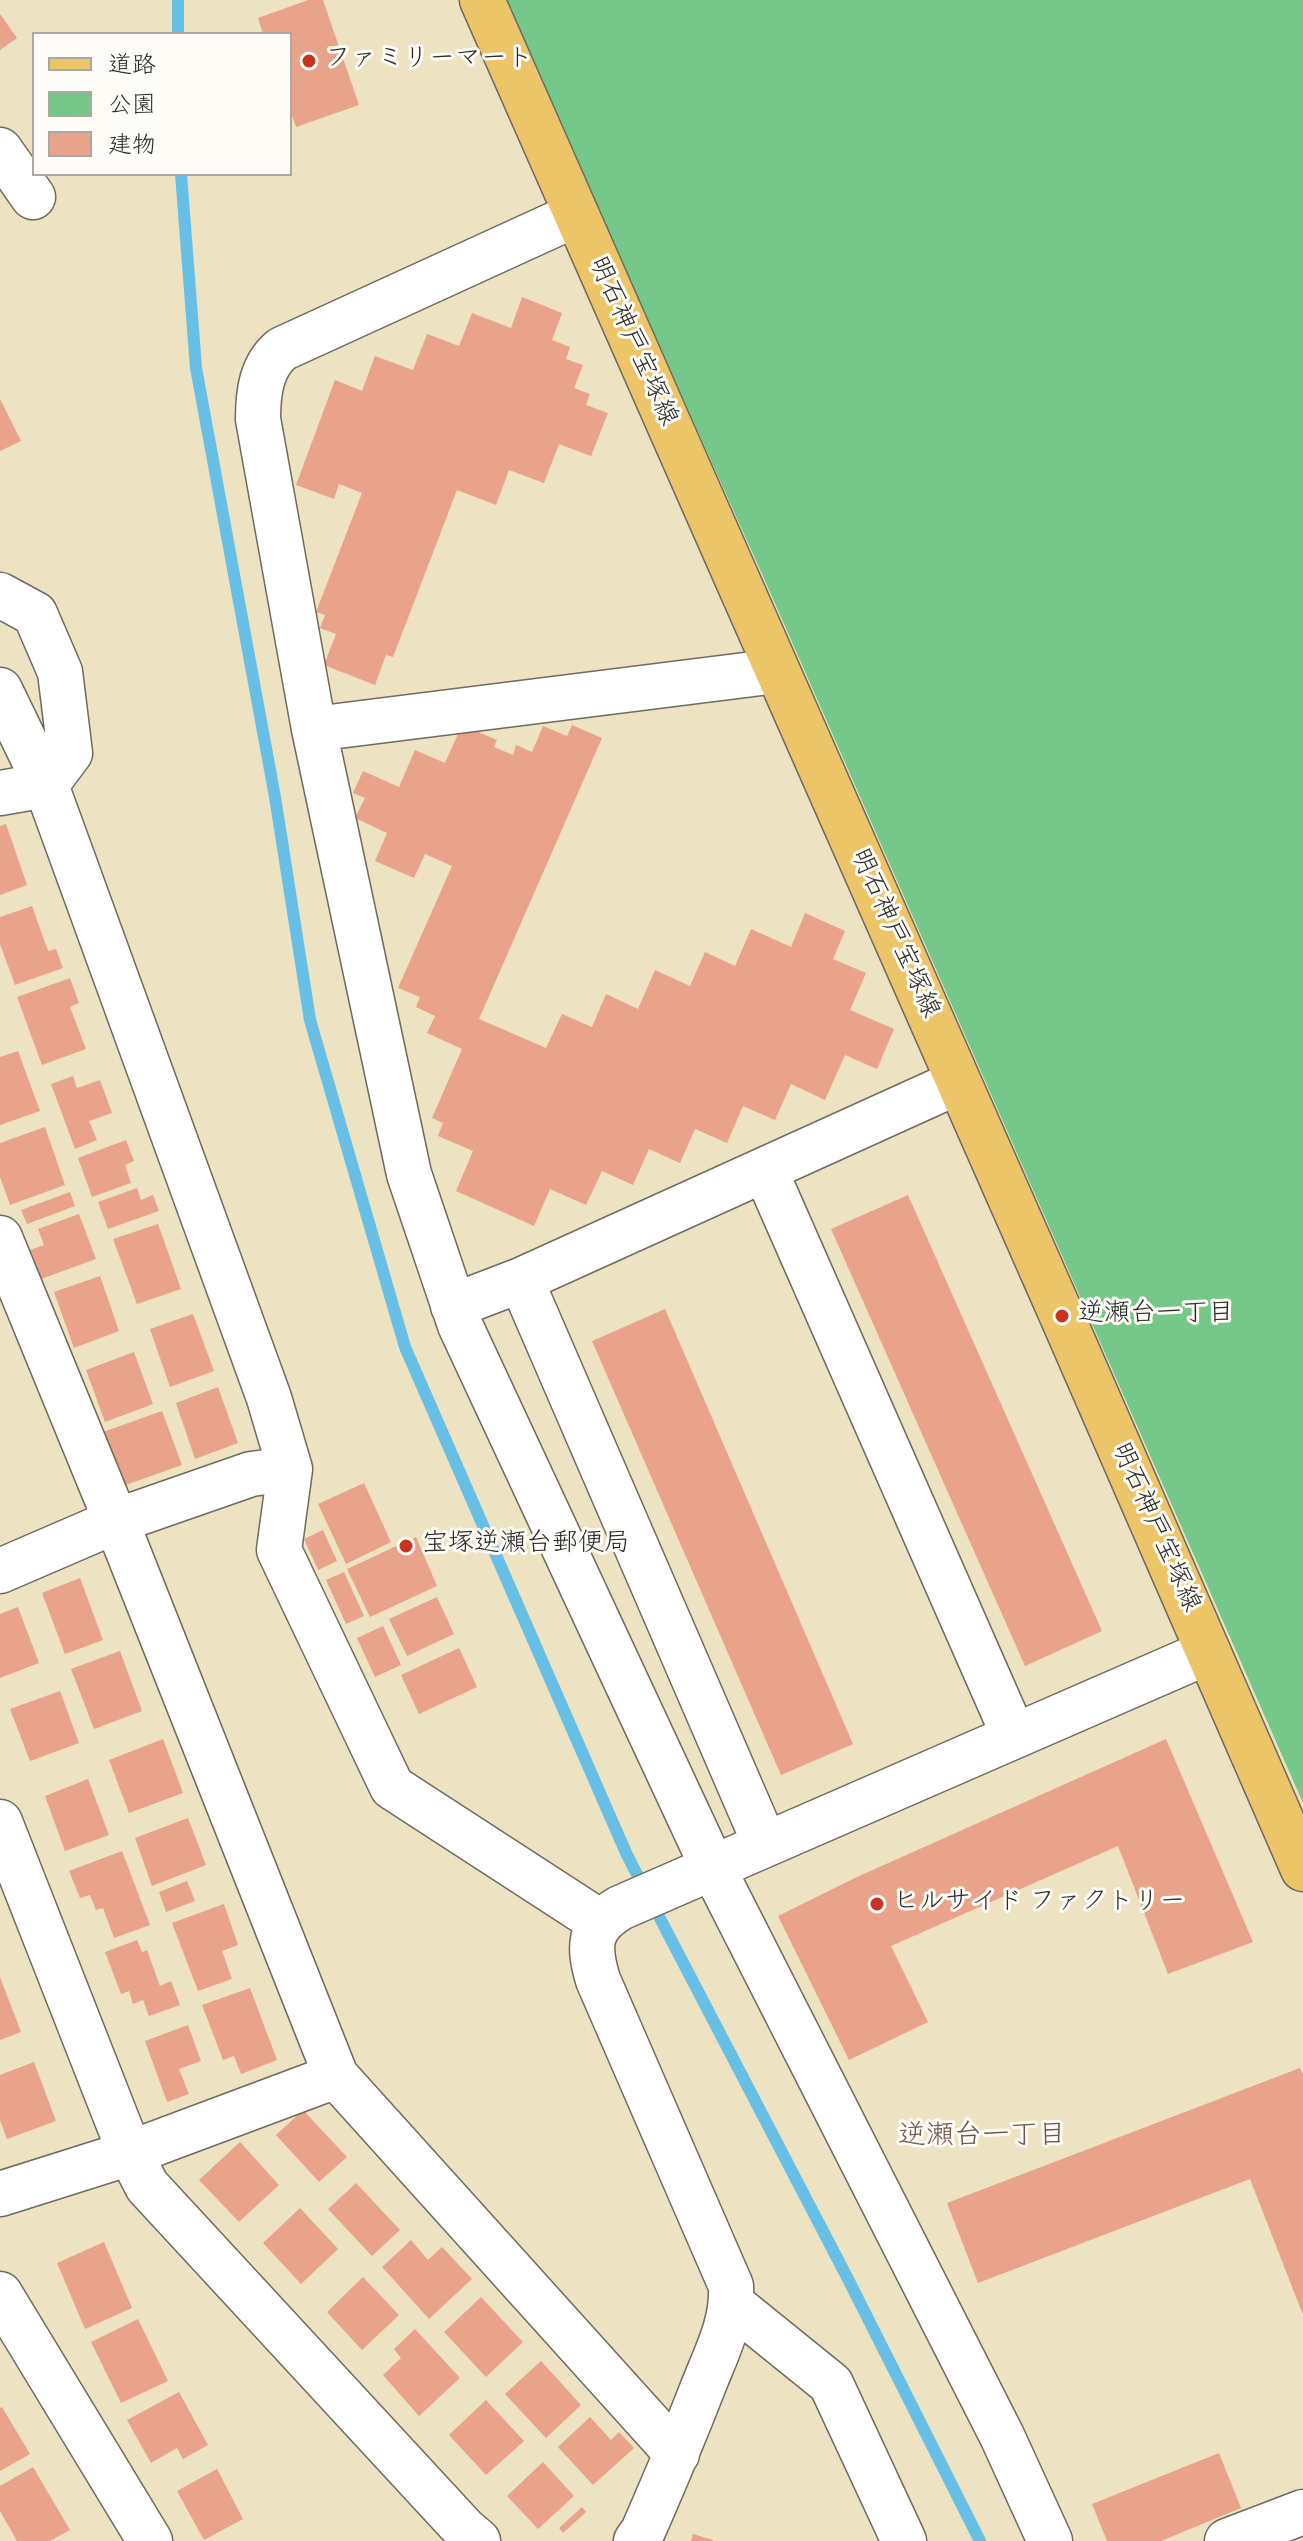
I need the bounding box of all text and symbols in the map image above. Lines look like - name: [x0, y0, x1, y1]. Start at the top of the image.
- legend: [32, 32, 292, 176]
- place label: ファミリーマート: [325, 45, 533, 77]
- text: 道路: [108, 49, 156, 84]
- marker: ファミリーマート: [300, 52, 318, 70]
- text: 公園: [108, 89, 156, 124]
- text: 建物: [108, 129, 156, 164]
- street label: 明石神戸宝塚線: [580, 253, 682, 431]
- street label: 明石神戸宝塚線: [842, 845, 944, 1023]
- place label: 逆瀬台一丁目: [1078, 1300, 1234, 1332]
- marker: 逆瀬台一丁目: [1053, 1307, 1071, 1325]
- street label: 明石神戸宝塚線: [1103, 1439, 1205, 1617]
- place label: 宝塚逆瀬台郵便局: [422, 1530, 630, 1562]
- marker: 宝塚逆瀬台郵便局: [397, 1537, 415, 1555]
- place label: ヒルサイド ファクトリー: [893, 1888, 1185, 1920]
- marker: ヒルサイド ファクトリー: [868, 1895, 886, 1913]
- district label: 逆瀬台一丁目: [898, 2121, 1066, 2155]

